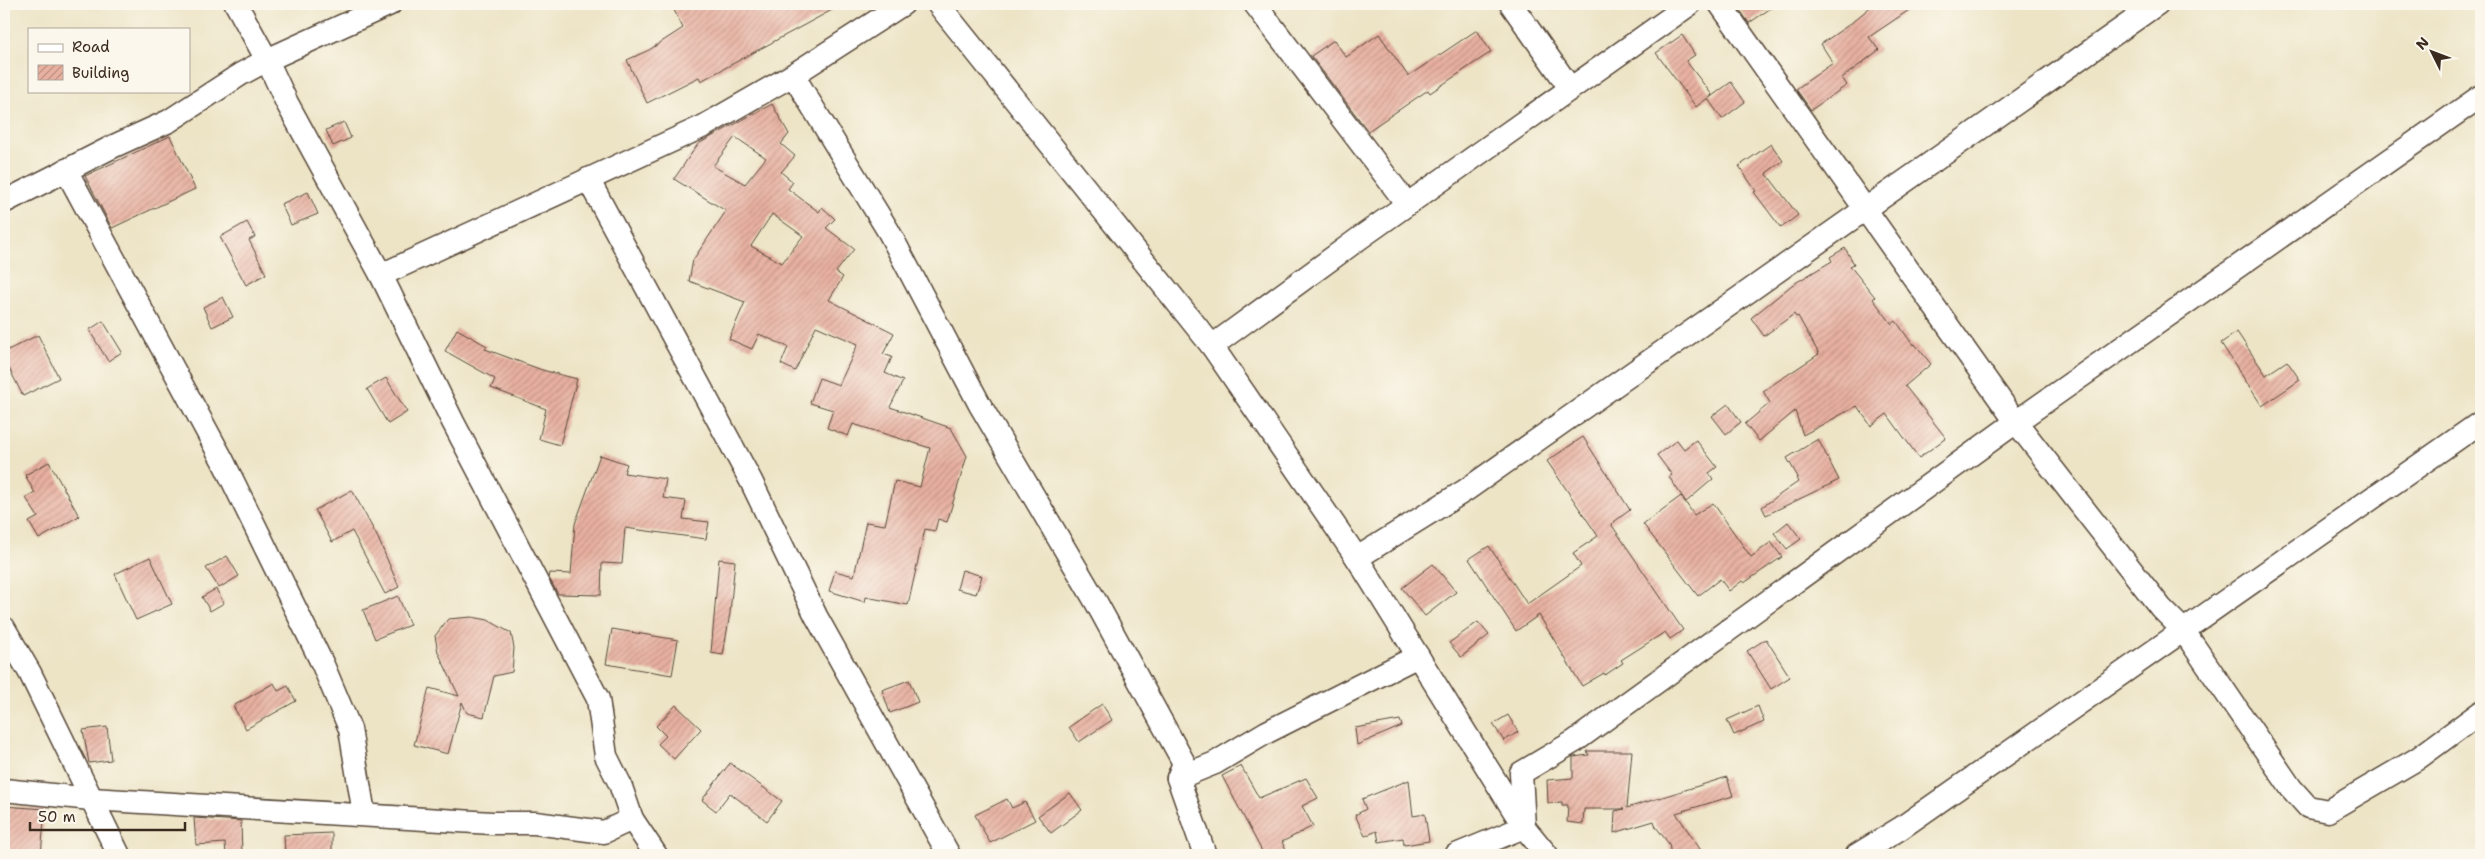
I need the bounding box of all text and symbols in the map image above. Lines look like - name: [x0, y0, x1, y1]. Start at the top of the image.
- legend: [28, 28, 190, 92]
- north arrow: [2408, 28, 2458, 78]
- text: N: [2412, 33, 2433, 53]
- text: Road: [72, 37, 110, 57]
- text: Building: [72, 63, 129, 83]
- scale bar: [30, 799, 185, 831]
- text: 50 m: [38, 807, 76, 827]

